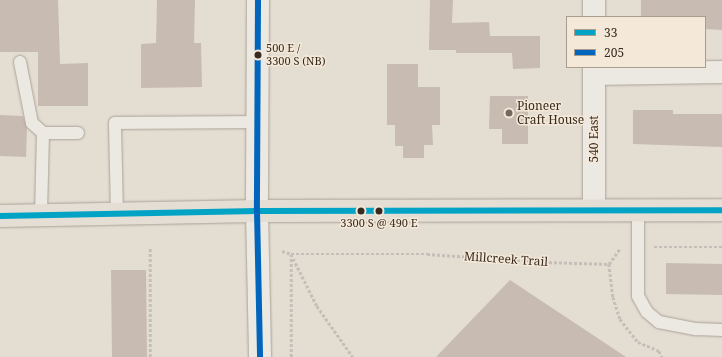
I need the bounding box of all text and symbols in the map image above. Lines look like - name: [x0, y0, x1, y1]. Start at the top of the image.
- legend: [566, 16, 706, 68]
- text: 33: [604, 24, 617, 41]
- place label: 500 E / 3300 S (NB): [266, 42, 325, 68]
- text: 205: [604, 44, 624, 61]
- marker: 500 E / 3300 S (NB): [253, 50, 263, 60]
- place label: Pioneer Craft House: [517, 99, 584, 127]
- marker: Pioneer Craft House: [504, 108, 514, 118]
- street label: 540 East: [587, 115, 601, 163]
- unlabelled marker: [356, 206, 366, 216]
- marker: 3300 S @ 490 E: [374, 206, 384, 216]
- place label: 3300 S @ 490 E: [340, 216, 418, 230]
- street label: Millcreek Trail: [464, 249, 548, 269]

